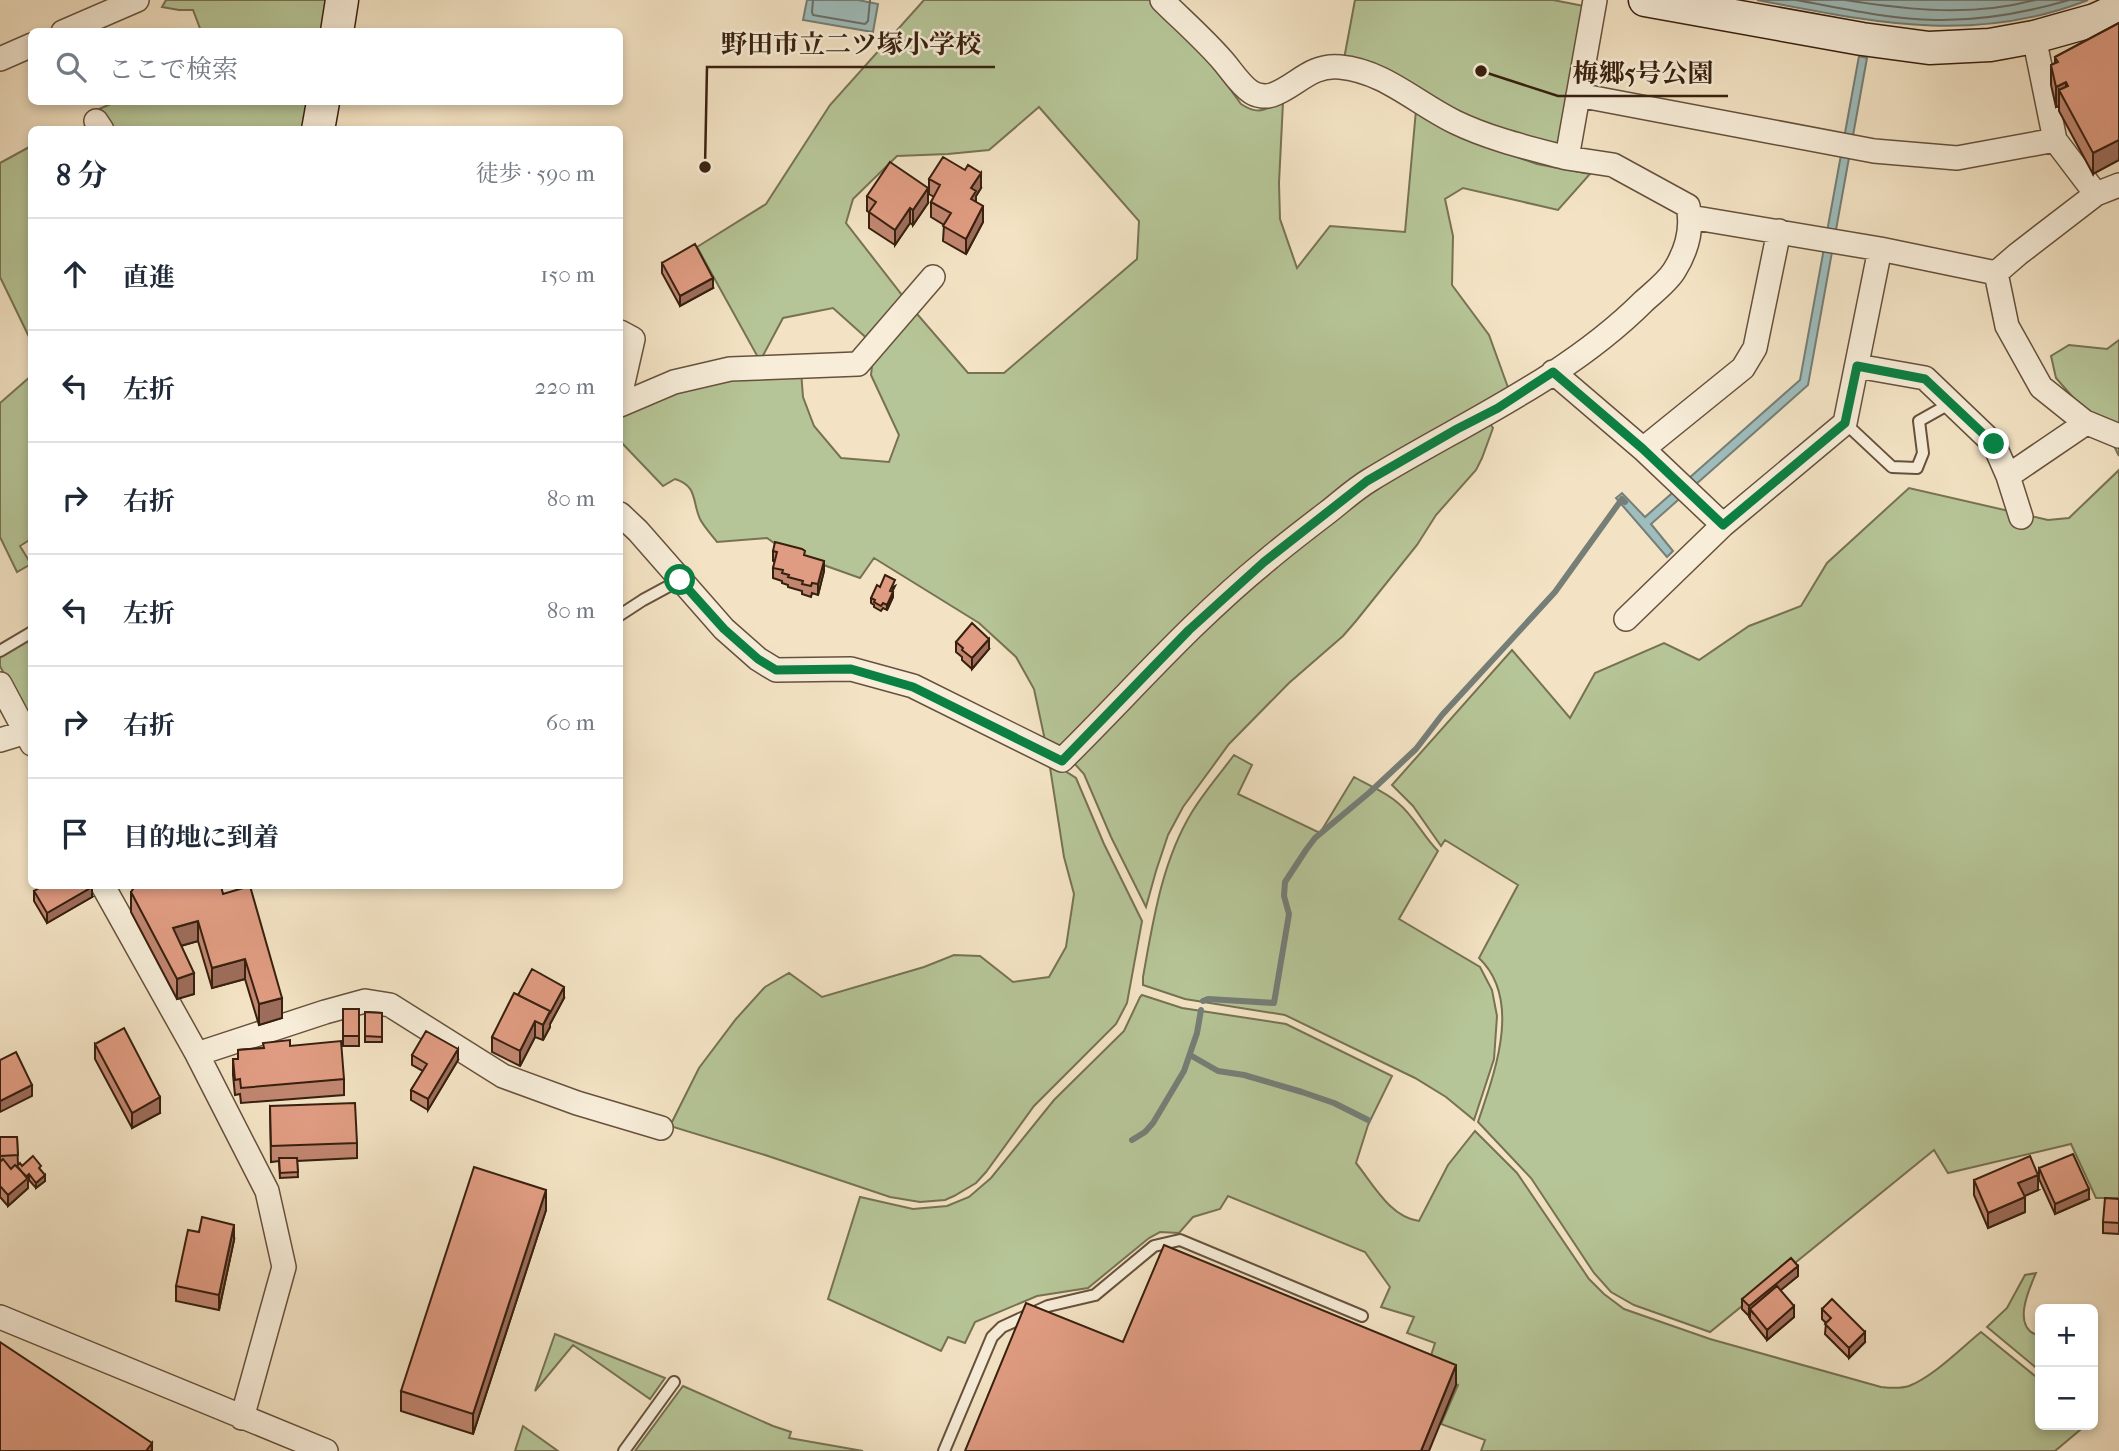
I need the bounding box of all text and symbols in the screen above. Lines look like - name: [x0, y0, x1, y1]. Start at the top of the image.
- callout: 野田市立二ツ塚小学校: [707, 20, 995, 67]
- search box: [28, 28, 623, 105]
- text: 野田市立二ツ塚小学校: [721, 29, 981, 60]
- icon: search: [52, 48, 90, 86]
- callout: 梅郷5号公園: [1558, 49, 1728, 96]
- text: ここで検索: [108, 54, 238, 85]
- text: 梅郷5号公園: [1572, 58, 1714, 89]
- text: 8 分: [56, 158, 108, 193]
- text: 徒歩 · 590 m: [476, 160, 595, 187]
- icon: ahead: [56, 255, 94, 293]
- text: 150 m: [540, 261, 595, 288]
- text: 直進: [123, 262, 175, 293]
- icon: left: [56, 367, 94, 405]
- text: 220 m: [535, 373, 595, 400]
- text: 左折: [123, 374, 175, 405]
- route end: [1978, 428, 2009, 459]
- icon: right: [56, 479, 94, 517]
- text: 80 m: [547, 485, 595, 512]
- text: 右折: [123, 486, 175, 517]
- route start: [664, 564, 695, 595]
- icon: left: [56, 591, 94, 629]
- text: 80 m: [547, 597, 595, 624]
- text: 左折: [123, 598, 175, 629]
- icon: right: [56, 703, 94, 741]
- text: 60 m: [546, 709, 595, 736]
- text: 右折: [123, 710, 175, 741]
- icon: arrive: [56, 815, 94, 853]
- text: 目的地に到着: [123, 822, 279, 853]
- map controls: [2035, 1304, 2098, 1430]
- button: +: [2035, 1304, 2098, 1367]
- button: −: [2035, 1367, 2098, 1430]

